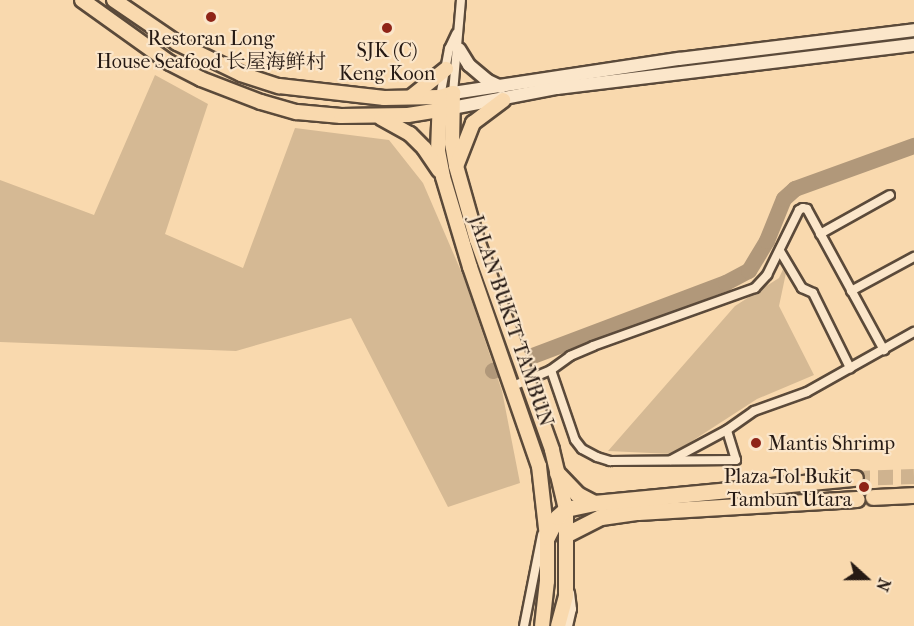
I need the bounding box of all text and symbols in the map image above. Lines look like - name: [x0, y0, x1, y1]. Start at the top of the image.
- marker: Restoran Long House Seafood 长屋海鲜村: [204, 10, 218, 24]
- marker: SJK (C) Keng Koon: [380, 21, 394, 35]
- place label: Restoran Long House Seafood 长屋海鲜村: [96, 27, 326, 74]
- place label: SJK (C) Keng Koon: [339, 38, 435, 85]
- street label: JALAN BUKIT TAMBUN: [464, 212, 558, 430]
- place label: Mantis Shrimp: [768, 431, 895, 455]
- marker: Mantis Shrimp: [749, 436, 763, 450]
- place label: Plaza Tol Bukit Tambun Utara: [724, 464, 852, 511]
- marker: Plaza Tol Bukit Tambun Utara: [857, 480, 871, 494]
- north arrow: [836, 548, 896, 608]
- text: N: [872, 576, 894, 594]

